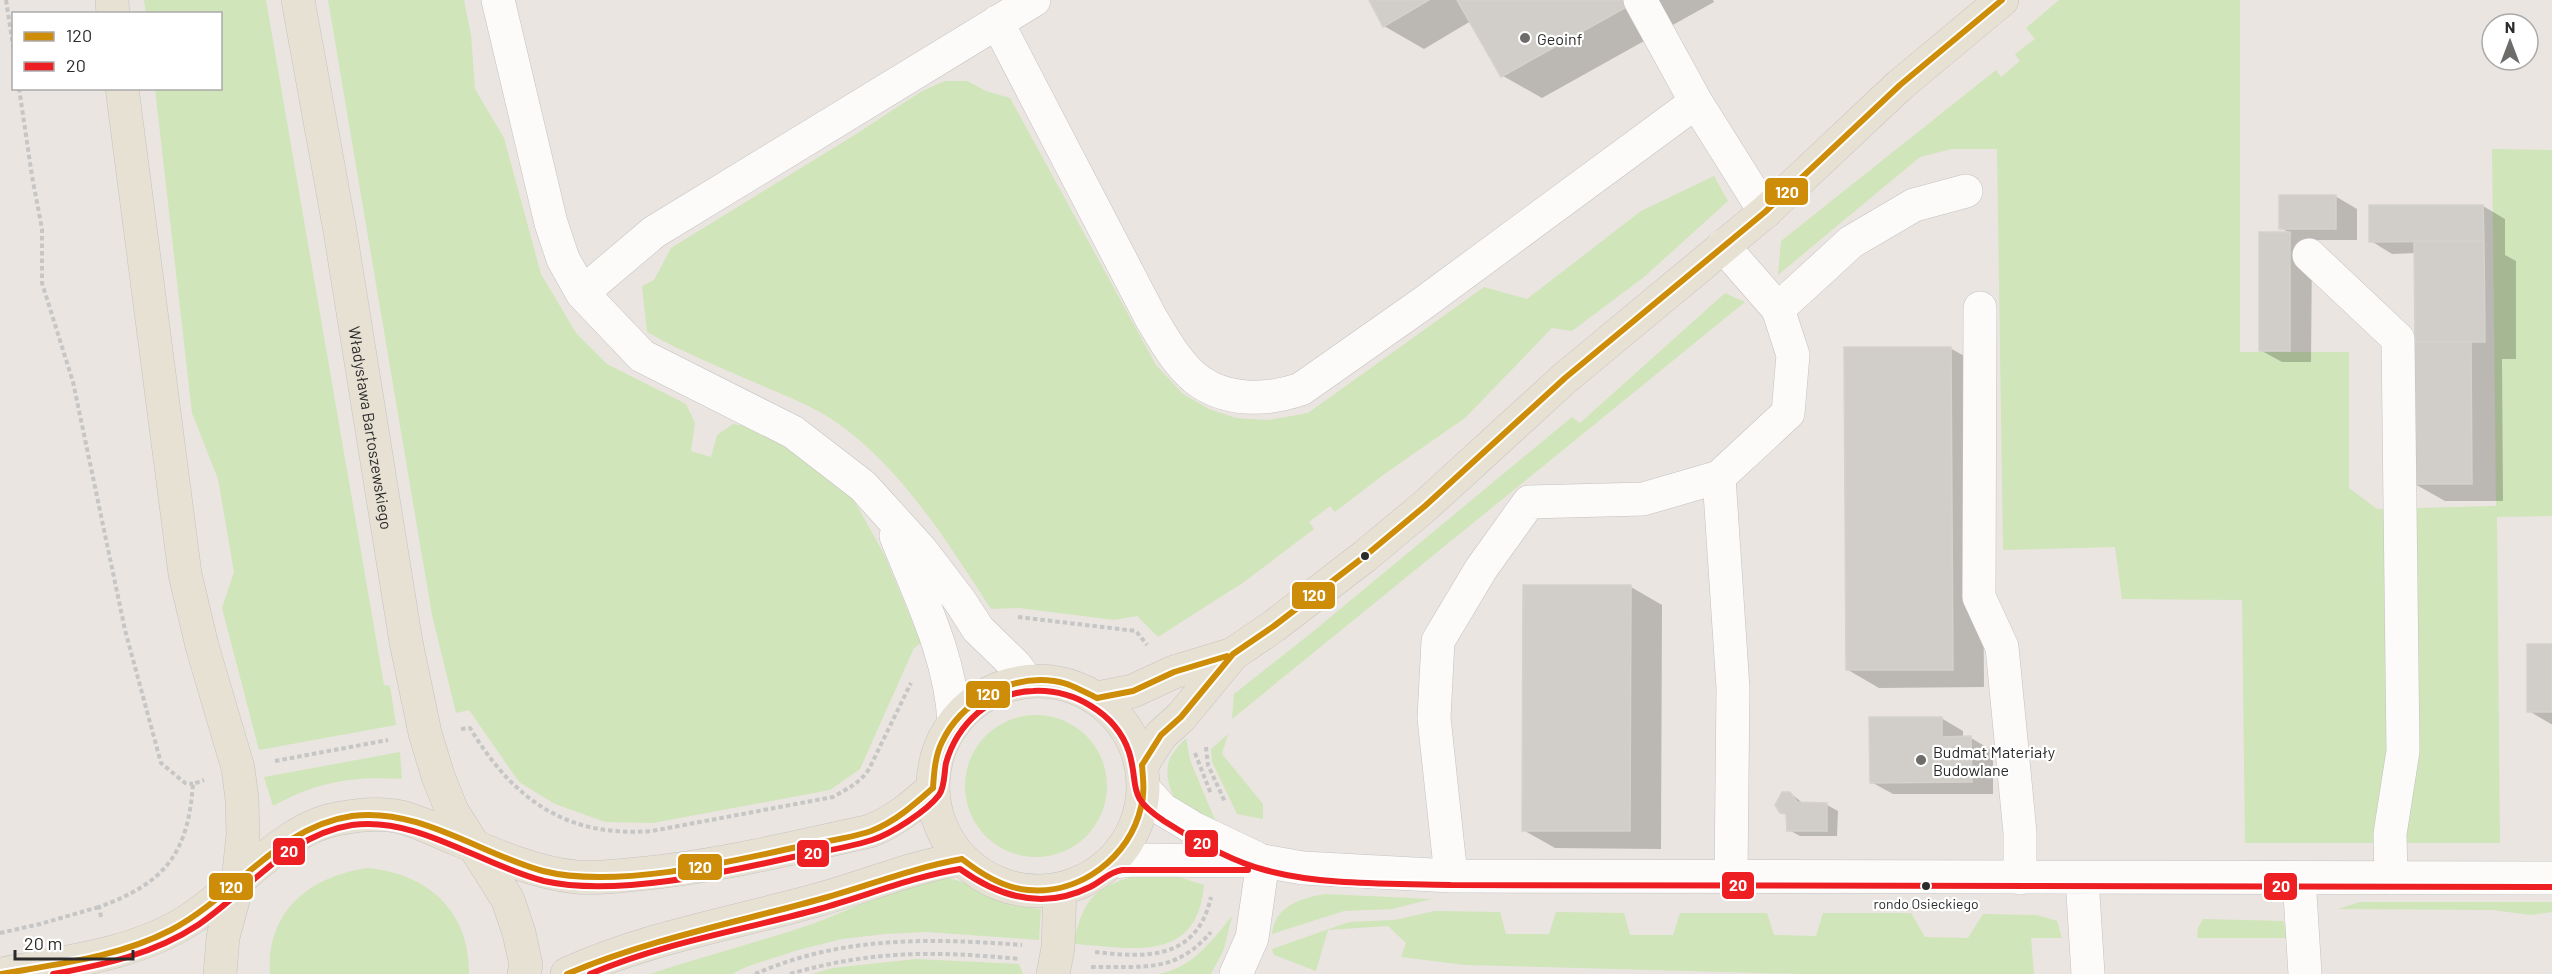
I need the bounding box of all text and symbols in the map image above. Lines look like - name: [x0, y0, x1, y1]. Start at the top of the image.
- legend: [12, 12, 222, 90]
- north arrow: [2480, 12, 2540, 72]
- text: N: [2505, 17, 2515, 36]
- text: 120: [66, 24, 92, 46]
- place label: Geoinf: [1537, 29, 1583, 48]
- marker: Geoinf: [1518, 31, 1532, 45]
- text: 20: [66, 54, 86, 76]
- line badge: 120: [1764, 177, 1809, 206]
- text: 120: [1775, 182, 1799, 201]
- street label: Władysława Bartoszewskiego: [346, 325, 397, 531]
- unlabelled marker: [1359, 550, 1371, 562]
- line badge: 120: [1291, 581, 1336, 610]
- text: 120: [1302, 585, 1326, 604]
- line badge: 120: [965, 680, 1011, 709]
- text: 120: [976, 684, 1000, 703]
- place label: Budmat Materiały Budowlane: [1933, 742, 2056, 779]
- marker: Budmat Materiały Budowlane: [1914, 753, 1928, 767]
- line badge: 20: [1184, 829, 1219, 858]
- text: 20: [1193, 833, 1211, 852]
- line badge: 20: [272, 837, 306, 866]
- line badge: 20: [796, 839, 830, 868]
- text: 20: [280, 841, 298, 860]
- text: 20: [804, 843, 822, 862]
- line badge: 120: [677, 853, 723, 881]
- text: 120: [688, 857, 712, 876]
- line badge: 20: [1721, 871, 1755, 900]
- line badge: 120: [208, 872, 254, 901]
- line badge: 20: [2263, 872, 2298, 901]
- text: 20: [1729, 875, 1747, 894]
- text: 20: [2272, 876, 2290, 895]
- text: 120: [219, 877, 243, 896]
- marker: rondo Osieckiego: [1920, 880, 1932, 892]
- place label: rondo Osieckiego: [1873, 895, 1979, 912]
- scale bar: [15, 923, 134, 961]
- text: 20 m: [24, 932, 62, 954]

